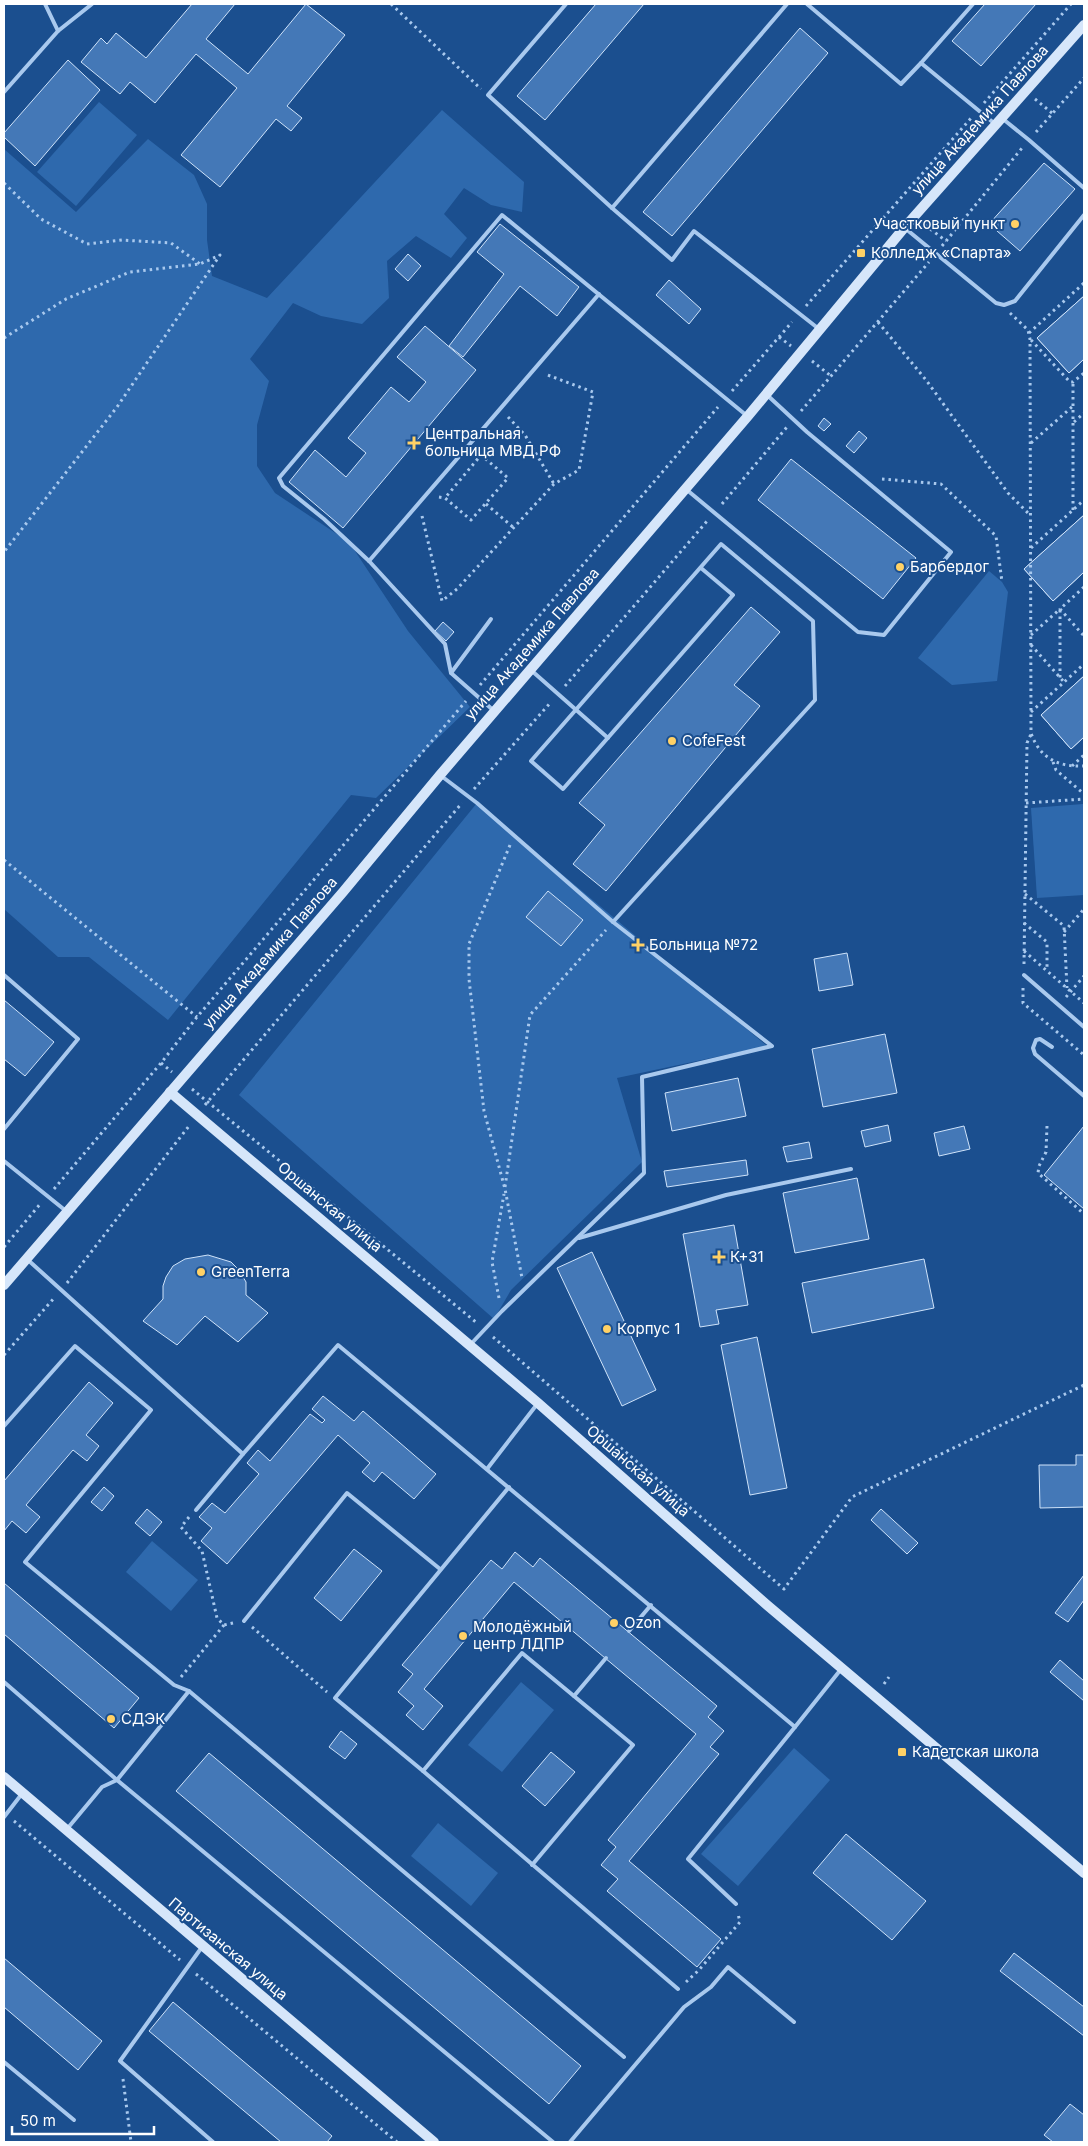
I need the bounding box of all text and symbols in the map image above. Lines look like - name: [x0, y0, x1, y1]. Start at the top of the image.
- street label: улица Академика Павлова: [907, 41, 1052, 199]
- place label: Участковый пункт: [873, 214, 1005, 233]
- marker: Участковый пункт: [1009, 218, 1021, 230]
- place label: Колледж «Спарта»: [871, 243, 1012, 262]
- marker: Колледж «Спарта»: [855, 247, 867, 259]
- place label: Центральная больница МВД РФ: [425, 424, 561, 460]
- marker: Центральная больница МВД РФ: [407, 436, 421, 450]
- place label: Барбердог: [910, 557, 990, 576]
- marker: Барбердог: [894, 561, 906, 573]
- street label: улица Академика Павлова: [460, 564, 603, 724]
- place label: CofeFest: [682, 731, 746, 750]
- marker: CofeFest: [666, 735, 678, 747]
- street label: улица Академика Павлова: [198, 873, 341, 1033]
- place label: Больница №72: [649, 935, 758, 954]
- marker: Больница №72: [631, 938, 645, 952]
- street label: Оршанская улица: [274, 1157, 386, 1256]
- place label: К+31: [730, 1247, 764, 1266]
- marker: К+31: [712, 1250, 726, 1264]
- place label: GreenTerra: [211, 1262, 290, 1281]
- marker: GreenTerra: [195, 1266, 207, 1278]
- place label: Корпус 1: [617, 1319, 680, 1338]
- marker: Корпус 1: [601, 1323, 613, 1335]
- street label: Оршанская улица: [583, 1421, 694, 1521]
- place label: Ozon: [624, 1613, 661, 1632]
- place label: Молодёжный центр ЛДПР: [473, 1617, 572, 1653]
- marker: Ozon: [608, 1617, 620, 1629]
- marker: Молодёжный центр ЛДПР: [457, 1630, 469, 1642]
- place label: СДЭК: [121, 1709, 165, 1728]
- marker: СДЭК: [105, 1713, 117, 1725]
- place label: Кадетская школа: [912, 1742, 1039, 1761]
- marker: Кадетская школа: [896, 1746, 908, 1758]
- street label: Партизанская улица: [165, 1893, 292, 2004]
- scale bar: [12, 2104, 155, 2136]
- text: 50 m: [20, 2111, 56, 2130]

